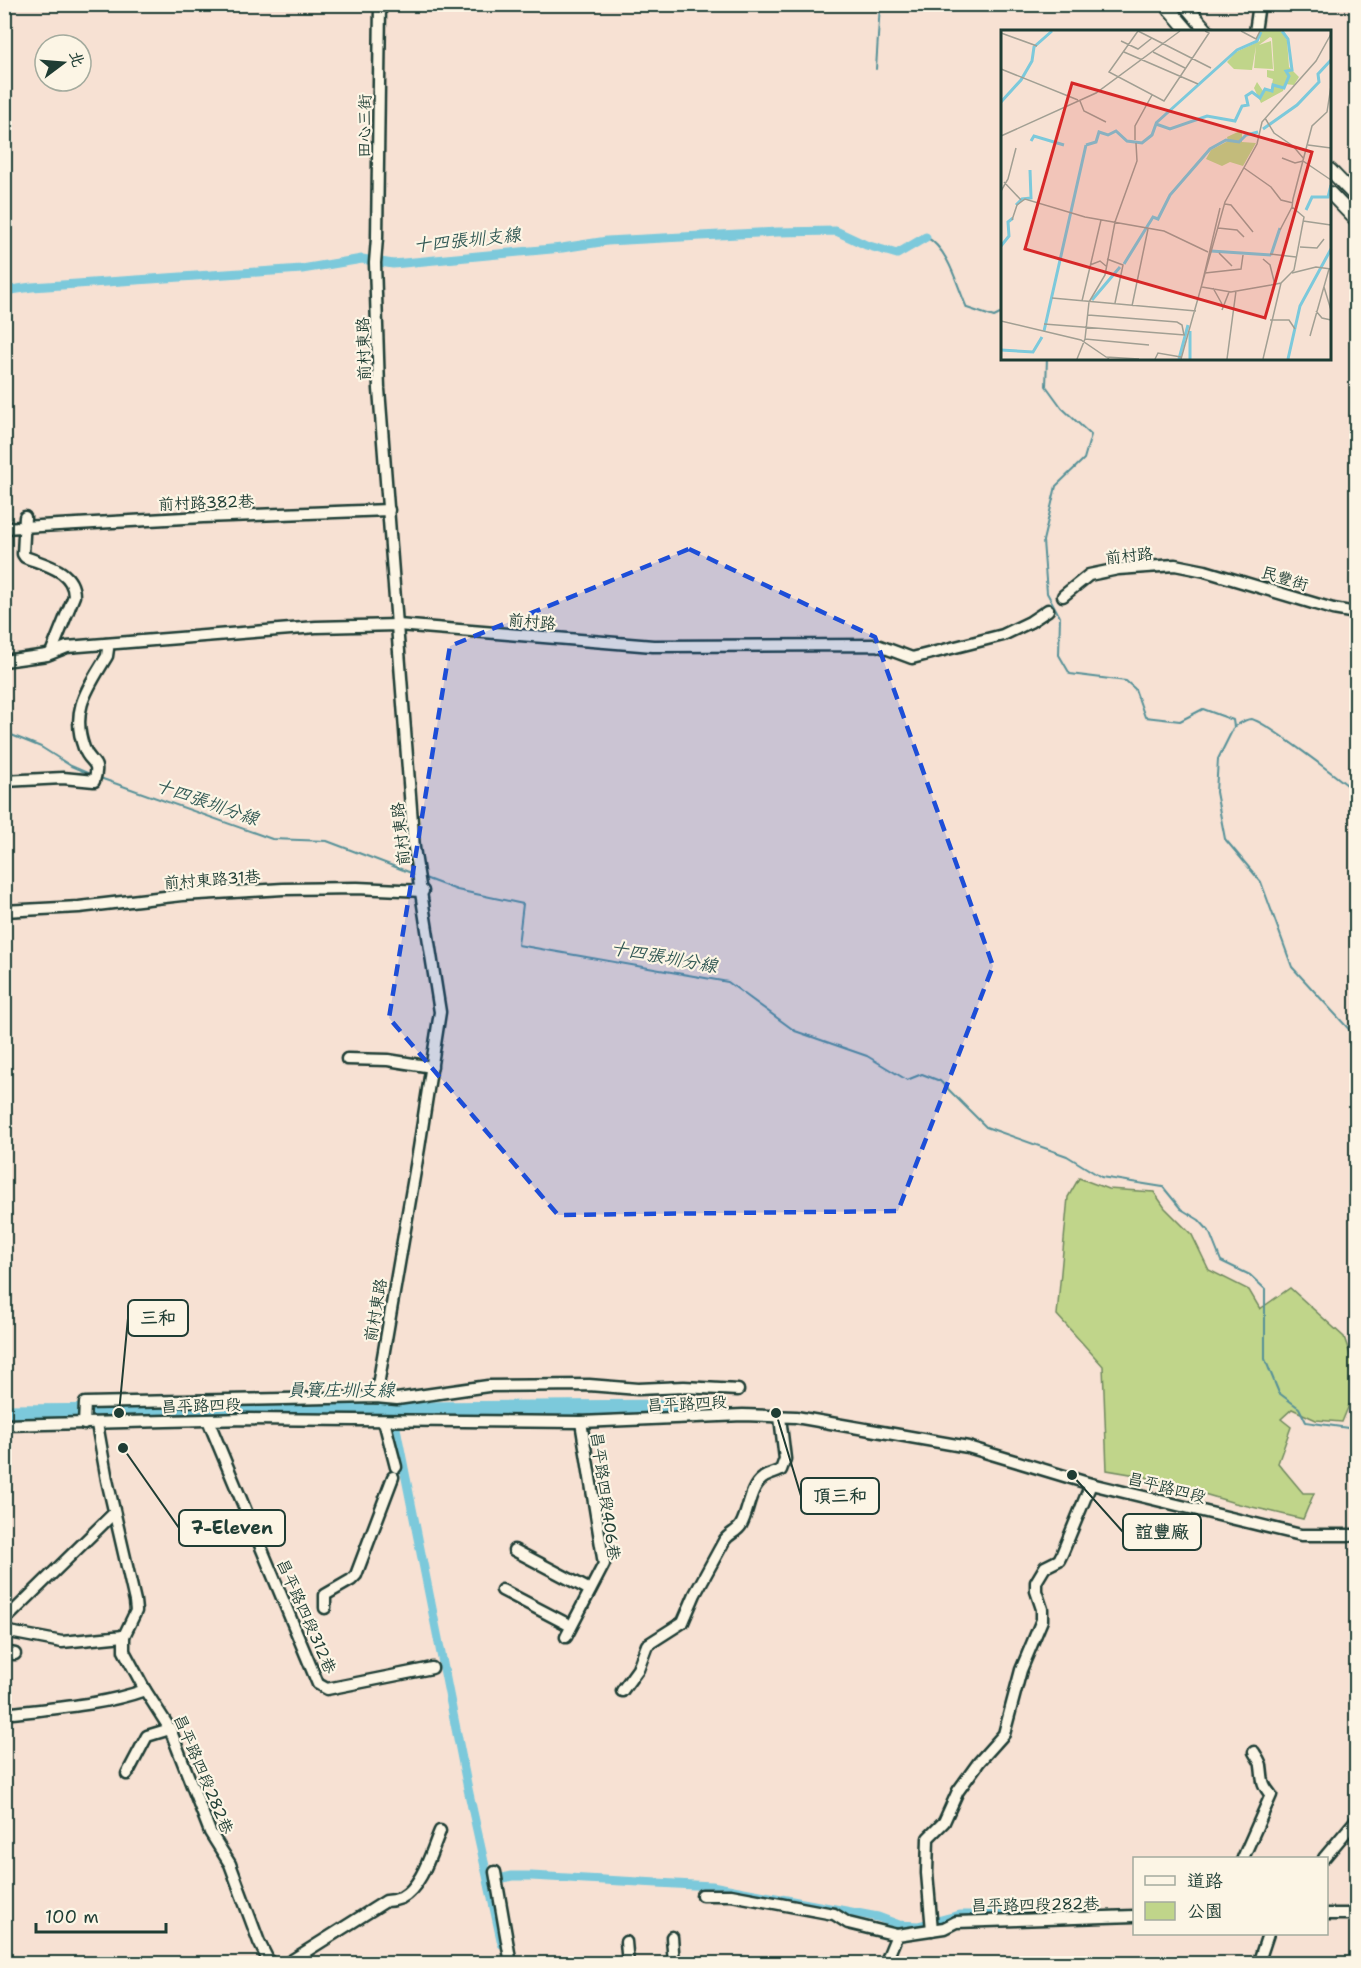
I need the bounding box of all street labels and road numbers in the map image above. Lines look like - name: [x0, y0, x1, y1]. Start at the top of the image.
- street label: 田心三街: [353, 94, 376, 158]
- street label: 前村東路: [352, 317, 375, 381]
- street label: 前村路382巷: [158, 490, 254, 515]
- street label: 前村路: [1104, 543, 1154, 568]
- street label: 民豐街: [1259, 561, 1311, 596]
- street label: 前村路: [507, 609, 557, 634]
- street label: 前村東路: [387, 801, 414, 867]
- street label: 前村東路31巷: [163, 866, 261, 893]
- street label: 前村東路: [360, 1277, 391, 1343]
- street label: 昌平路四段: [647, 1391, 728, 1416]
- street label: 昌平路四段: [161, 1394, 241, 1417]
- street label: 昌平路四段406巷: [586, 1431, 625, 1561]
- street label: 昌平路四段: [1126, 1468, 1208, 1507]
- street label: 昌平路四段312巷: [272, 1556, 341, 1677]
- street label: 昌平路四段282巷: [169, 1711, 238, 1837]
- street label: 昌平路四段282巷: [971, 1893, 1099, 1916]

